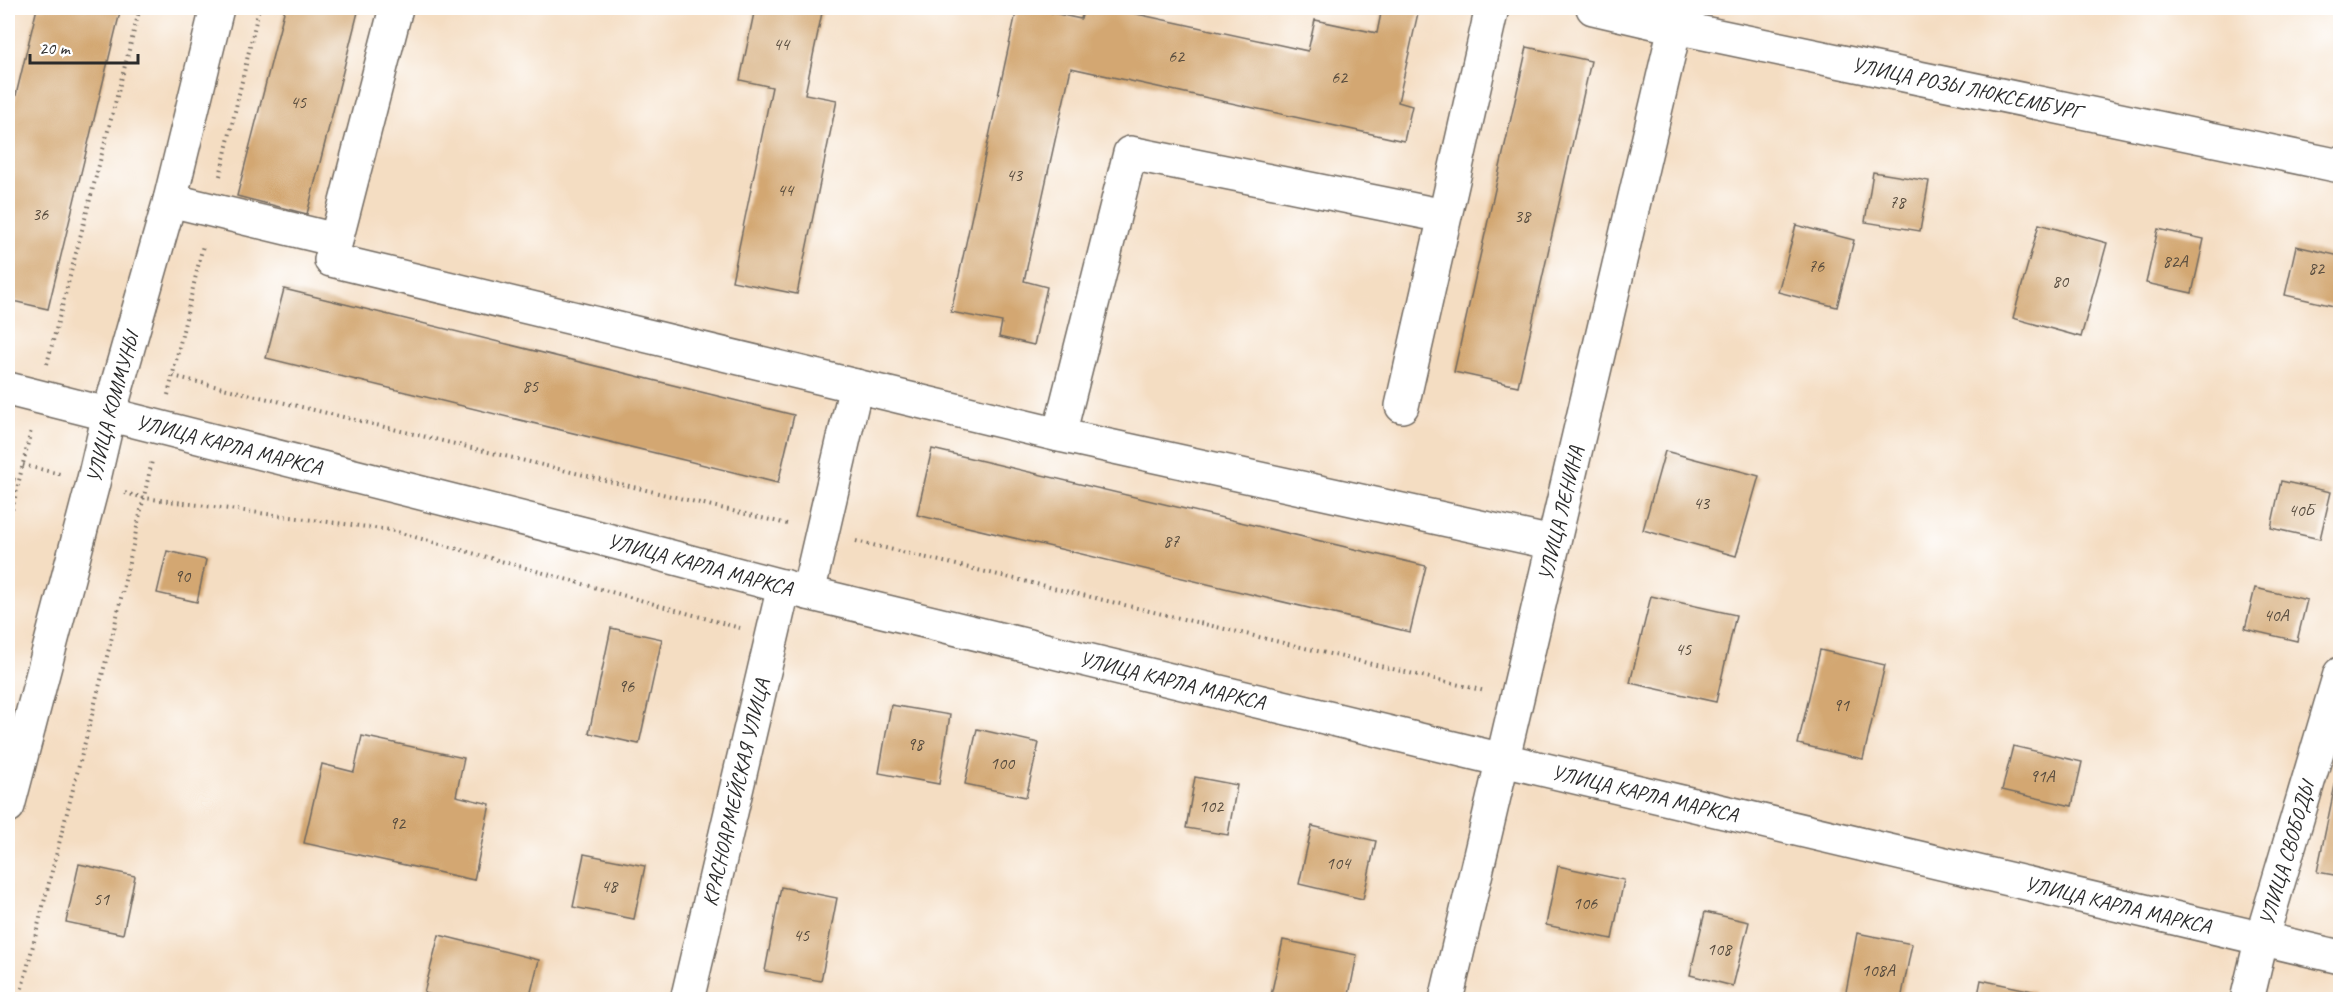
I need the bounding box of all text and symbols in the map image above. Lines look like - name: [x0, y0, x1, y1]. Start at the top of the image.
- scale bar: [30, 27, 138, 65]
- house number: 44: [773, 33, 791, 55]
- text: 20 m: [39, 37, 72, 59]
- house number: 62: [1168, 45, 1186, 67]
- street label: УЛИЦА РОЗЫ ЛЮКСЕМБУРГ: [1849, 51, 2088, 125]
- house number: 62: [1331, 66, 1349, 88]
- house number: 45: [290, 91, 307, 113]
- house number: 43: [1006, 164, 1024, 186]
- house number: 44: [777, 179, 795, 201]
- house number: 78: [1889, 191, 1907, 213]
- house number: 36: [32, 203, 49, 225]
- house number: 38: [1514, 205, 1532, 227]
- house number: 82А: [2162, 250, 2189, 272]
- house number: 76: [1808, 255, 1825, 277]
- house number: 82: [2308, 257, 2326, 279]
- house number: 80: [2052, 270, 2070, 292]
- street label: УЛИЦА КОММУНЫ: [81, 326, 146, 485]
- house number: 85: [522, 375, 539, 397]
- street label: УЛИЦА КАРЛА МАРКСА: [134, 409, 326, 481]
- street label: УЛИЦА ЛЕНИНА: [1532, 443, 1589, 583]
- house number: 43: [1693, 492, 1711, 514]
- house number: 40Б: [2288, 499, 2317, 521]
- street label: УЛИЦА КАРЛА МАРКСА: [605, 528, 797, 602]
- house number: 87: [1163, 530, 1180, 552]
- house number: 90: [174, 565, 192, 587]
- house number: 40А: [2263, 604, 2290, 626]
- house number: 45: [1675, 638, 1692, 660]
- street label: УЛИЦА КАРЛА МАРКСА: [1076, 646, 1269, 716]
- house number: 96: [618, 675, 635, 697]
- street label: КРАСНОАРМЕЙСКАЯ УЛИЦА: [696, 676, 775, 909]
- house number: 91: [1833, 694, 1850, 716]
- house number: 98: [907, 733, 925, 755]
- house number: 100: [990, 752, 1016, 774]
- street label: УЛИЦА КАРЛА МАРКСА: [1549, 759, 1742, 828]
- house number: 91А: [2029, 765, 2056, 787]
- street label: УЛИЦА СВОБОДЫ: [2253, 775, 2322, 928]
- house number: 102: [1199, 795, 1225, 817]
- house number: 92: [389, 812, 407, 834]
- house number: 104: [1326, 852, 1352, 874]
- street label: УЛИЦА КАРЛА МАРКСА: [2022, 870, 2215, 939]
- house number: 48: [601, 875, 619, 897]
- house number: 51: [93, 888, 110, 910]
- house number: 106: [1573, 892, 1598, 914]
- house number: 45: [793, 924, 810, 946]
- house number: 108: [1707, 938, 1733, 960]
- house number: 108А: [1861, 959, 1896, 981]

